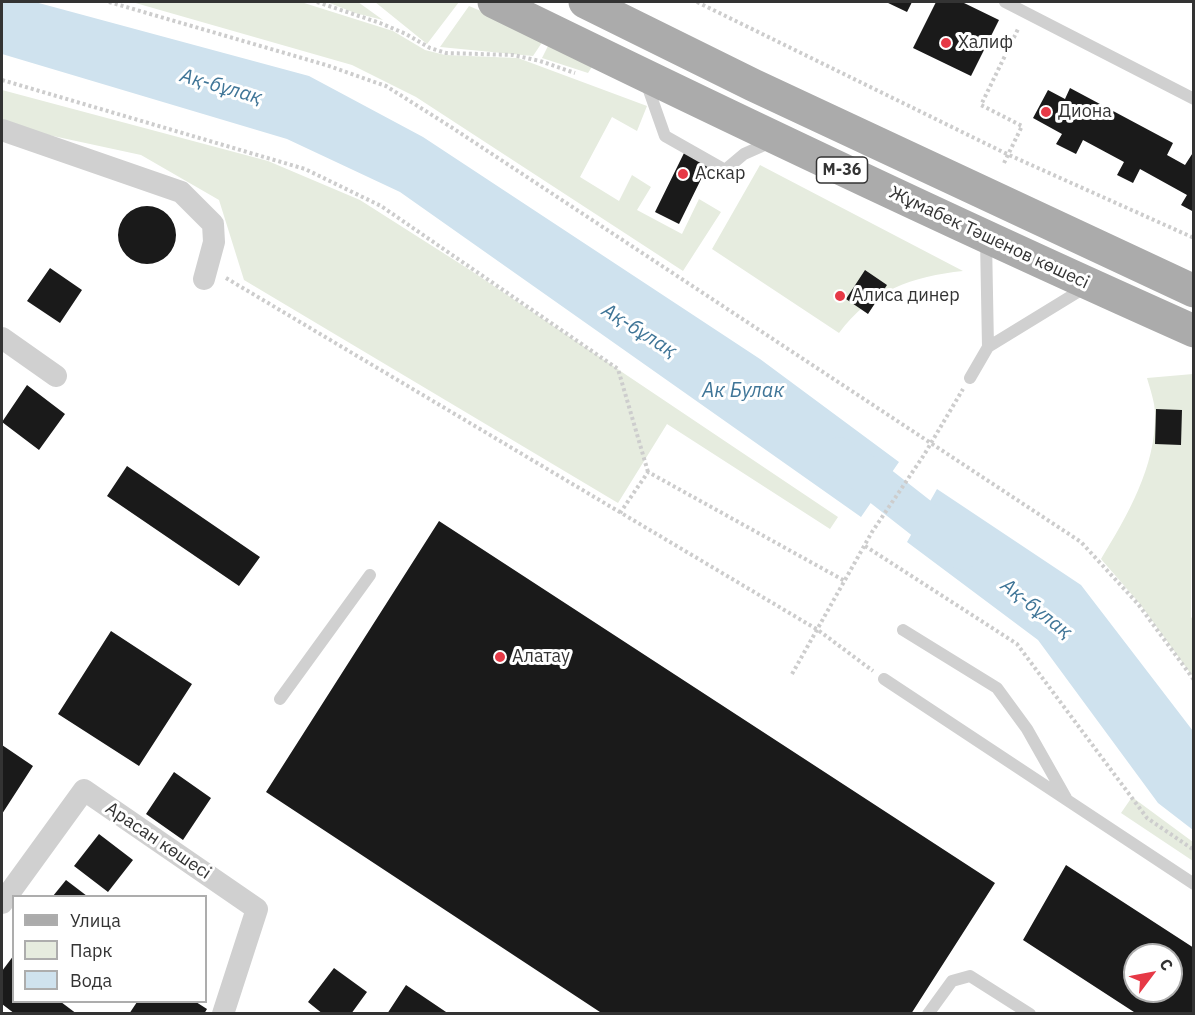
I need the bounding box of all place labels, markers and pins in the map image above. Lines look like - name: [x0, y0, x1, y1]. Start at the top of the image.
- place label: Халиф: [958, 32, 1013, 54]
- marker: Халиф: [939, 36, 953, 50]
- place label: Диона: [1058, 101, 1112, 123]
- marker: Диона: [1039, 105, 1053, 119]
- place label: Аскар: [695, 163, 745, 185]
- marker: Аскар: [676, 167, 690, 181]
- place label: Алиса динер: [852, 285, 960, 307]
- marker: Алиса динер: [833, 289, 847, 303]
- place label: Алатау: [512, 646, 570, 668]
- marker: Алатау: [493, 650, 507, 664]

